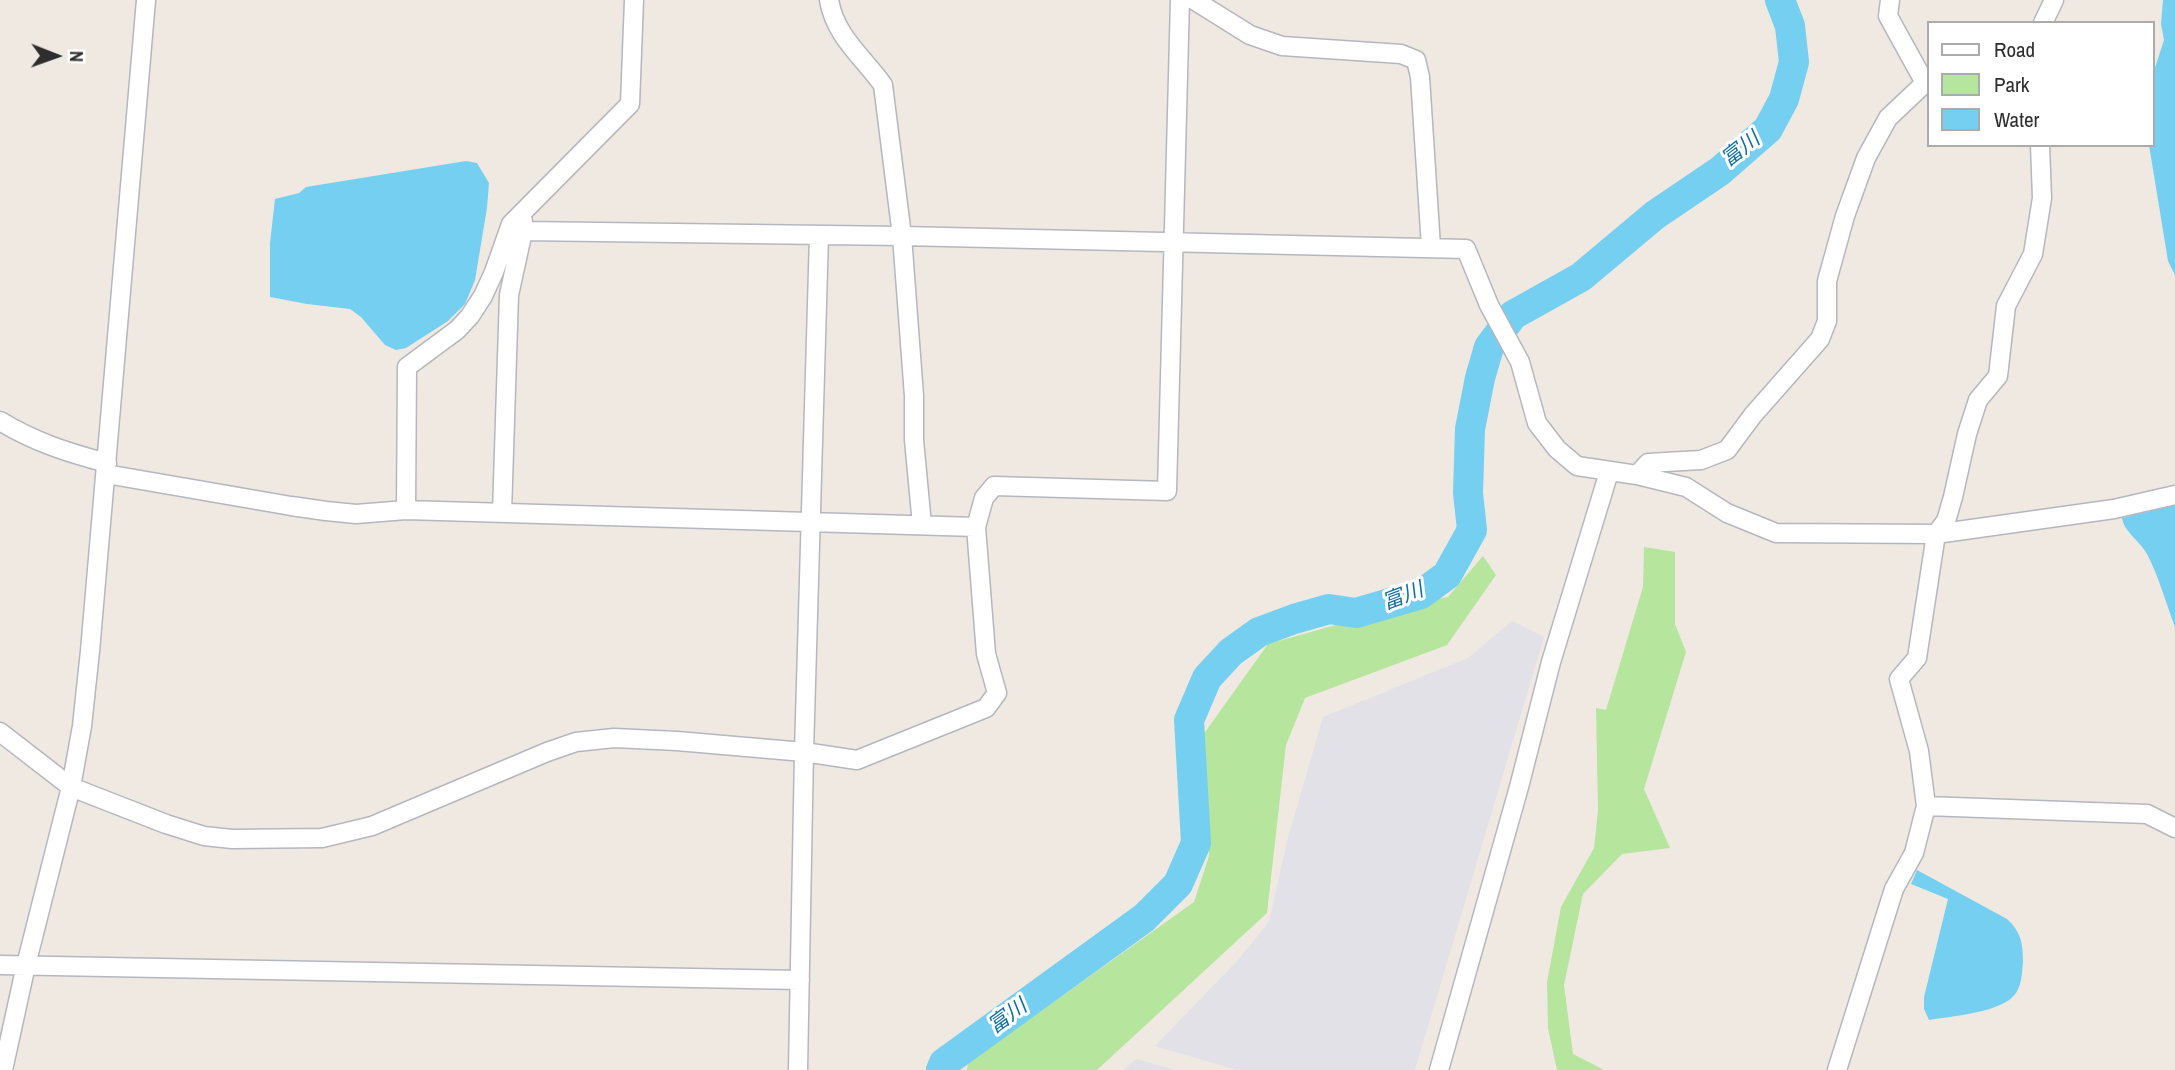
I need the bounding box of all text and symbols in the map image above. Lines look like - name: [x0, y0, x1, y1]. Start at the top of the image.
- north arrow: [21, 21, 91, 91]
- legend: [1926, 21, 2154, 147]
- text: Road: [1994, 35, 2035, 64]
- text: N: [64, 51, 90, 62]
- text: Park: [1994, 70, 2029, 99]
- text: Water: [1994, 105, 2039, 134]
- water label: 富川: [1717, 127, 1765, 173]
- water label: 富川: [1379, 578, 1427, 616]
- water label: 富川: [984, 994, 1032, 1040]

